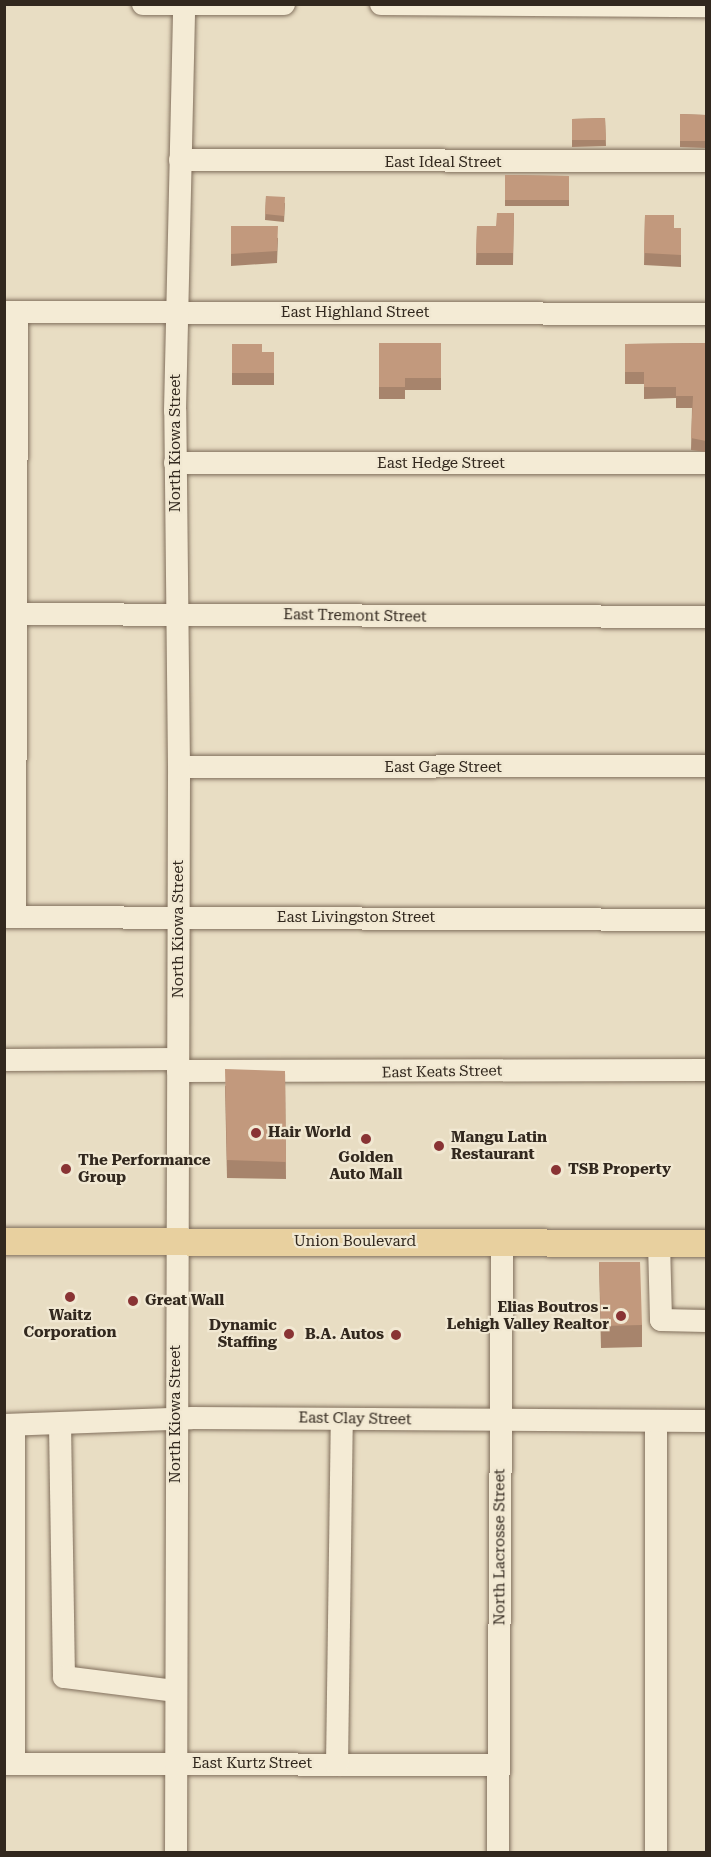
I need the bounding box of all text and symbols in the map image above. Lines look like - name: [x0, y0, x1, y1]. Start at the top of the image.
- street label: East Ideal Street: [384, 154, 502, 172]
- street label: East Highland Street: [281, 304, 429, 322]
- street label: North Kiowa Street: [167, 374, 185, 512]
- street label: East Hedge Street: [377, 455, 505, 473]
- street label: East Tremont Street: [283, 606, 427, 626]
- street label: East Gage Street: [384, 759, 502, 777]
- street label: North Kiowa Street: [170, 860, 188, 998]
- street label: East Livingston Street: [277, 909, 435, 927]
- street label: East Keats Street: [382, 1062, 502, 1082]
- place label: Hair World: [268, 1124, 351, 1142]
- marker: Hair World: [249, 1126, 263, 1140]
- place label: Mangu Latin Restaurant: [451, 1128, 547, 1163]
- marker: Golden Auto Mall: [359, 1132, 373, 1146]
- marker: Mangu Latin Restaurant: [432, 1139, 446, 1153]
- place label: Golden Auto Mall: [329, 1148, 403, 1183]
- place label: The Performance Group: [78, 1151, 211, 1186]
- place label: TSB Property: [568, 1161, 671, 1179]
- marker: The Performance Group: [59, 1162, 73, 1176]
- marker: TSB Property: [549, 1163, 563, 1177]
- street label: Union Boulevard: [294, 1233, 416, 1251]
- marker: Waitz Corporation: [63, 1290, 77, 1304]
- place label: Great Wall: [145, 1292, 224, 1310]
- marker: Great Wall: [126, 1294, 140, 1308]
- place label: Elias Boutros - Lehigh Valley Realtor: [447, 1298, 609, 1333]
- place label: Waitz Corporation: [23, 1306, 117, 1341]
- marker: Elias Boutros - Lehigh Valley Realtor: [614, 1309, 628, 1323]
- place label: Dynamic Staffing: [209, 1316, 277, 1351]
- place label: B.A. Autos: [305, 1326, 384, 1344]
- marker: Dynamic Staffing: [282, 1327, 296, 1341]
- marker: B.A. Autos: [389, 1328, 403, 1342]
- street label: North Kiowa Street: [167, 1345, 185, 1483]
- street label: East Clay Street: [298, 1409, 412, 1429]
- street label: North Lacrosse Street: [491, 1469, 509, 1625]
- street label: East Kurtz Street: [192, 1755, 312, 1773]

